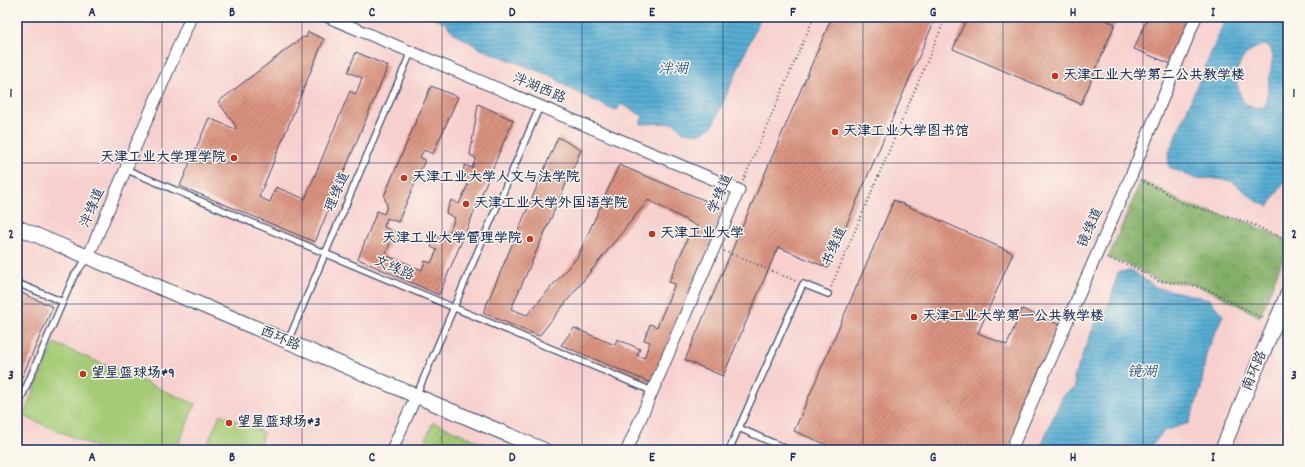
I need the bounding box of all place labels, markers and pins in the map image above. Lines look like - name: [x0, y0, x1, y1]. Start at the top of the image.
- place label: 天津工业大学第二公共教学楼: [1063, 66, 1245, 86]
- marker: 天津工业大学第二公共教学楼: [1050, 71, 1060, 81]
- place label: 天津工业大学图书馆: [843, 122, 969, 142]
- marker: 天津工业大学图书馆: [830, 127, 840, 137]
- place label: 天津工业大学理学院: [100, 148, 226, 168]
- marker: 天津工业大学理学院: [229, 153, 239, 163]
- place label: 天津工业大学人文与法学院: [412, 168, 580, 188]
- marker: 天津工业大学人文与法学院: [399, 173, 409, 183]
- place label: 天津工业大学外国语学院: [474, 194, 628, 214]
- marker: 天津工业大学外国语学院: [461, 199, 471, 209]
- place label: 天津工业大学: [660, 224, 744, 244]
- place label: 天津工业大学管理学院: [382, 229, 522, 249]
- marker: 天津工业大学: [647, 229, 657, 239]
- marker: 天津工业大学管理学院: [525, 234, 535, 244]
- place label: 天津工业大学第一公共教学楼: [922, 307, 1104, 327]
- marker: 天津工业大学第一公共教学楼: [909, 312, 919, 322]
- place label: 望星篮球场*9: [91, 364, 175, 384]
- marker: 望星篮球场*9: [78, 369, 88, 379]
- place label: 望星篮球场*3: [237, 413, 320, 433]
- marker: 望星篮球场*3: [224, 418, 234, 428]

